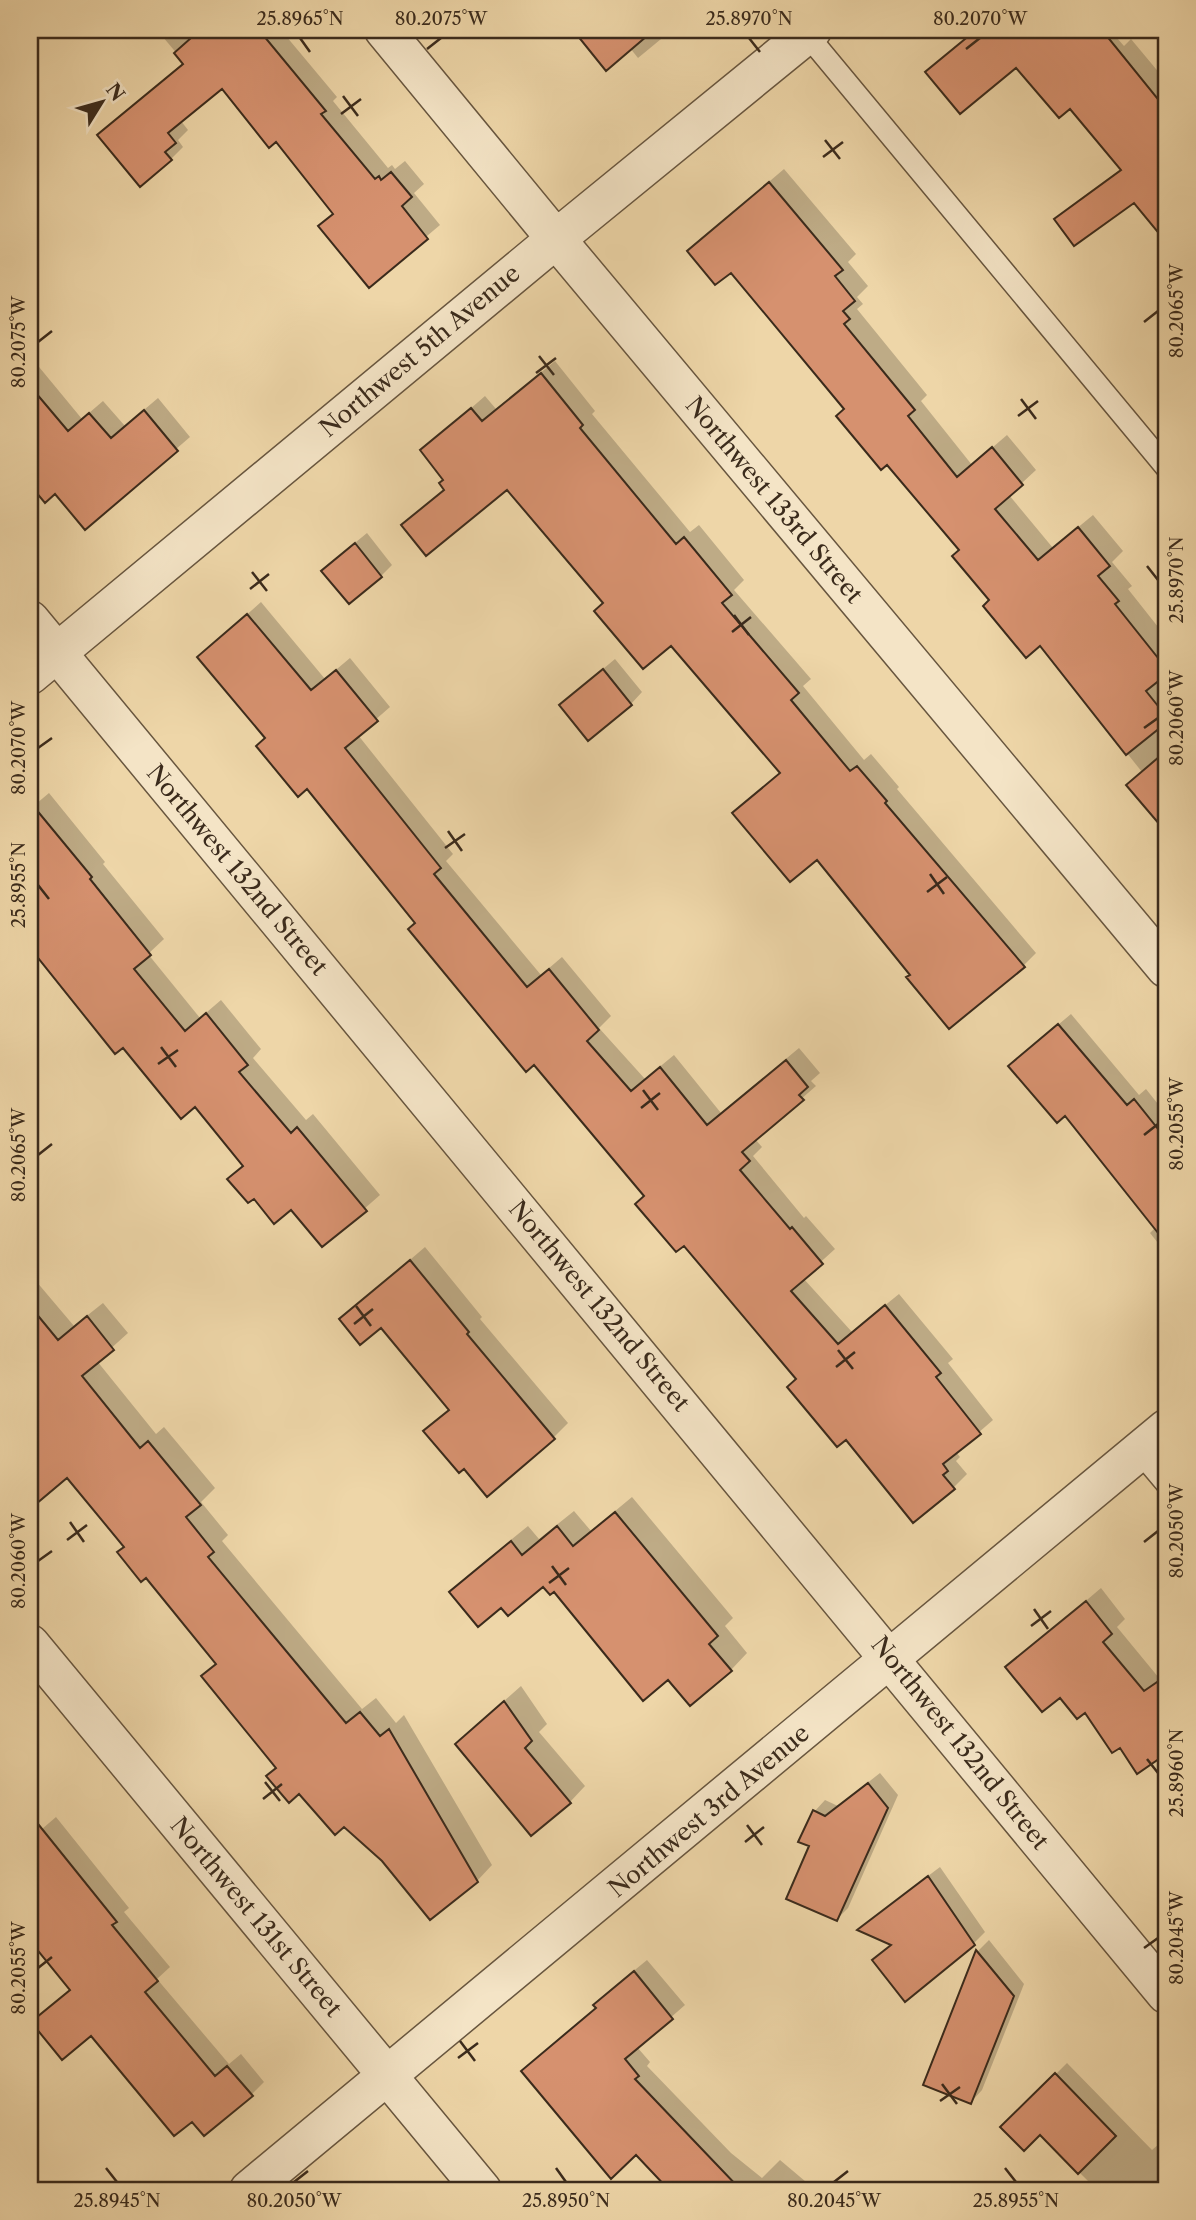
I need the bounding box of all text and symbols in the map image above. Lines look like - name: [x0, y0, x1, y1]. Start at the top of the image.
- text: 25.8965°N: [256, 8, 344, 30]
- text: 80.2075°W: [395, 8, 489, 30]
- text: 25.8970°N: [705, 8, 793, 30]
- text: 80.2070°W: [933, 8, 1028, 30]
- north arrow: [66, 66, 136, 136]
- text: N: [101, 79, 129, 106]
- street label: Northwest 5th Avenue: [314, 259, 526, 443]
- text: 80.2065°W: [1166, 263, 1188, 358]
- text: 80.2075°W: [8, 294, 30, 388]
- street label: Northwest 133rd Street: [680, 391, 869, 609]
- text: 25.8970°N: [1166, 536, 1188, 624]
- text: 80.2060°W: [1166, 669, 1188, 766]
- text: 80.2070°W: [8, 700, 30, 795]
- street label: Northwest 132nd Street: [141, 759, 334, 981]
- text: 25.8955°N: [8, 842, 30, 928]
- text: 80.2055°W: [1166, 1076, 1188, 1171]
- text: 80.2065°W: [8, 1107, 30, 1202]
- street label: Northwest 132nd Street: [503, 1195, 696, 1417]
- text: 80.2050°W: [1166, 1482, 1188, 1579]
- text: 80.2060°W: [8, 1512, 30, 1609]
- street label: Northwest 132nd Street: [865, 1630, 1056, 1856]
- street label: Northwest 3rd Avenue: [602, 1718, 815, 1903]
- text: 25.8960°N: [1166, 1728, 1188, 1817]
- street label: Northwest 131st Street: [164, 1811, 349, 2023]
- text: 80.2045°W: [1166, 1890, 1188, 1985]
- text: 80.2055°W: [8, 1920, 30, 2015]
- text: 25.8945°N: [73, 2190, 161, 2212]
- text: 80.2050°W: [246, 2190, 343, 2212]
- text: 25.8950°N: [522, 2190, 610, 2212]
- text: 80.2045°W: [787, 2190, 882, 2212]
- text: 25.8955°N: [973, 2190, 1059, 2212]

